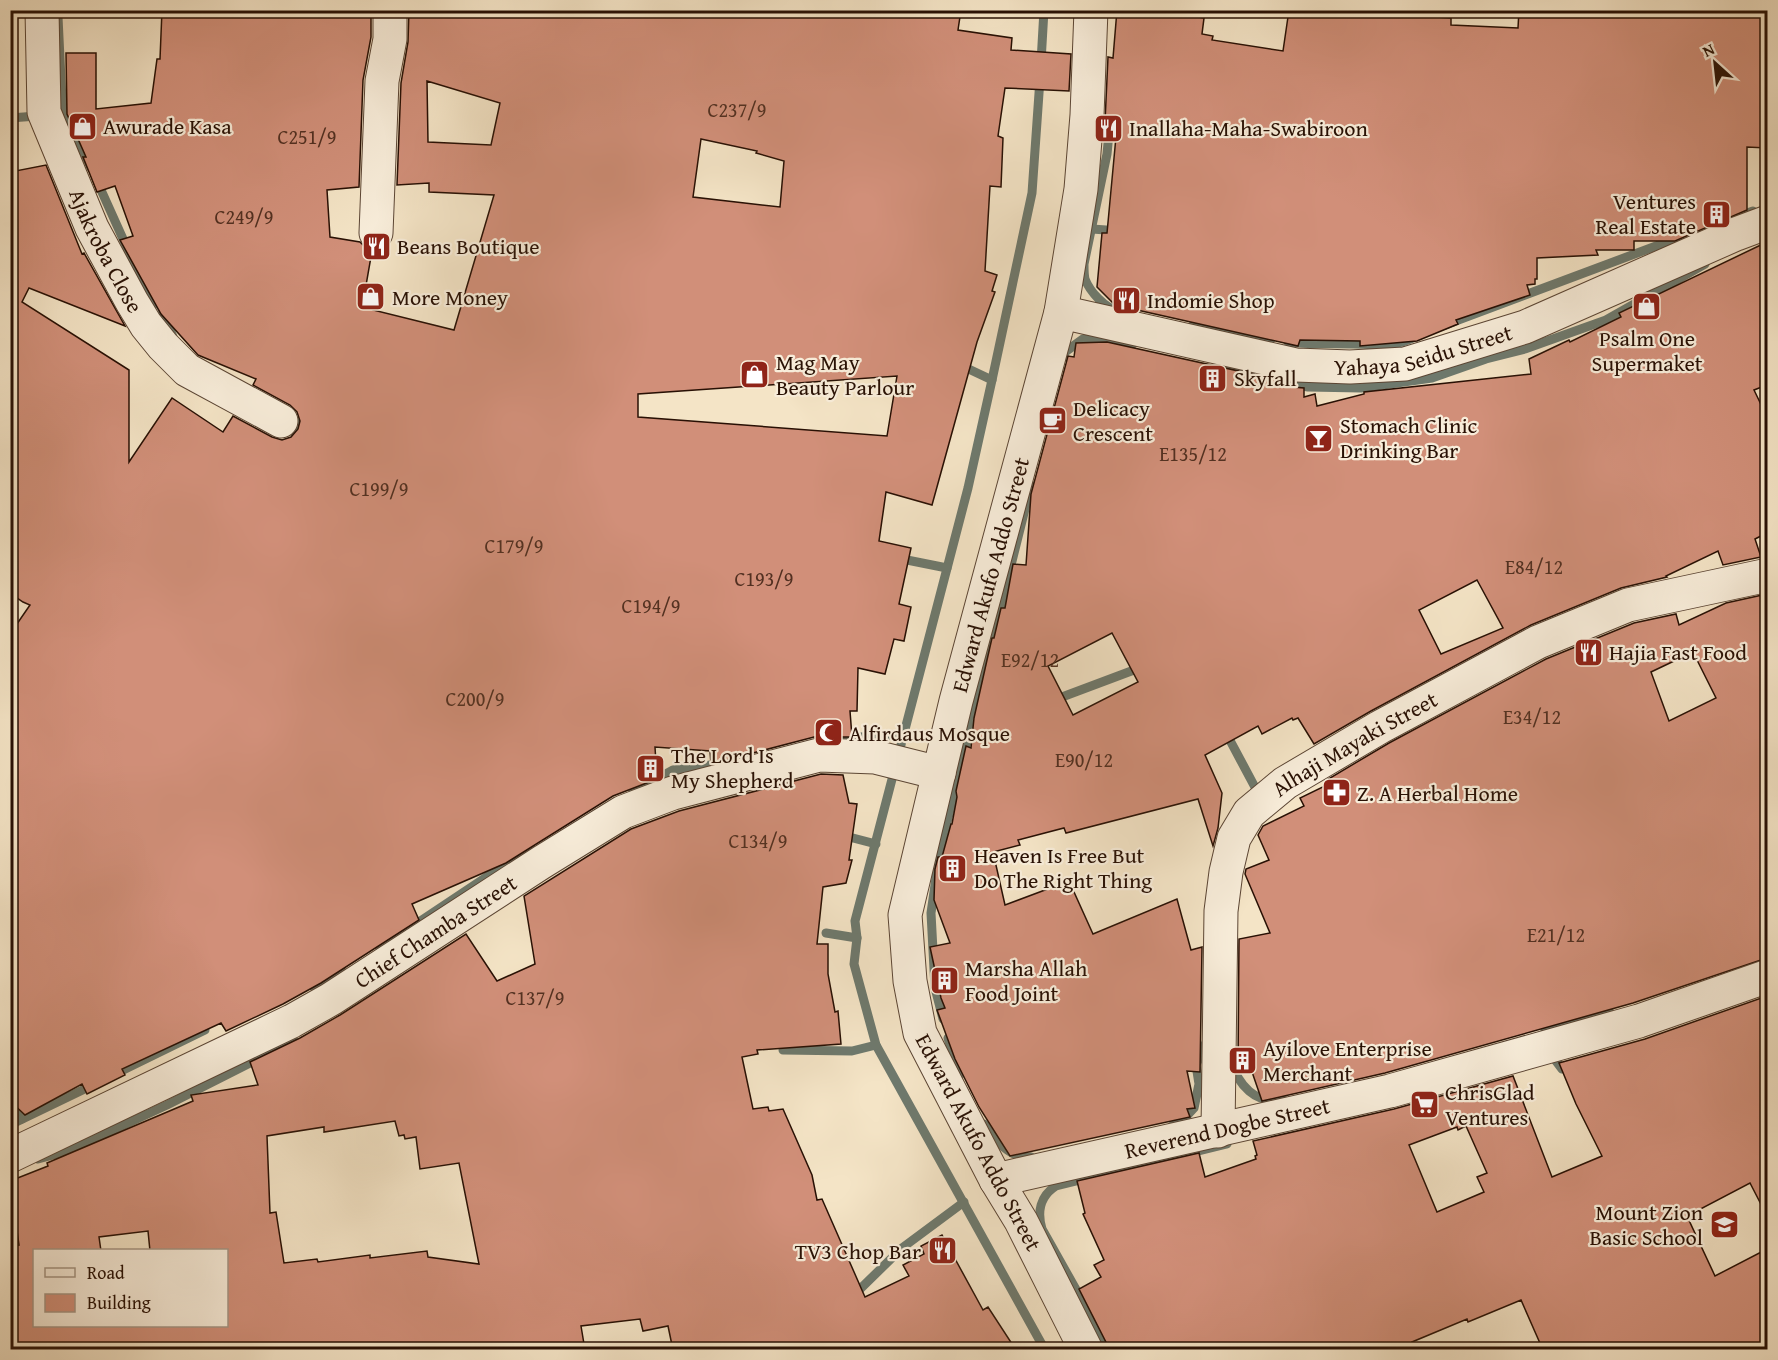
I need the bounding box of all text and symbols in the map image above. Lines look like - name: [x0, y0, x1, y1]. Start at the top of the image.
- north arrow: [1685, 33, 1745, 93]
- text: N: [1698, 36, 1719, 63]
- house number: C237/9: [708, 95, 766, 124]
- shop icon: Awurade Kasa: [66, 110, 98, 142]
- place label: Awurade Kasa: [103, 110, 232, 142]
- restaurant icon: Inallaha-Maha-Swabiroon: [1092, 112, 1124, 144]
- place label: Inallaha-Maha-Swabiroon: [1129, 112, 1368, 144]
- house number: C251/9: [278, 122, 336, 151]
- street label: Ajakroba Close: [61, 184, 151, 319]
- place label: Ventures Real Estate: [1595, 185, 1696, 242]
- building icon: Ventures Real Estate: [1701, 198, 1733, 230]
- house number: C249/9: [215, 202, 273, 231]
- restaurant icon: Beans Boutique: [360, 230, 392, 262]
- place label: Beans Boutique: [397, 230, 539, 262]
- shop icon: More Money: [355, 281, 387, 313]
- place label: More Money: [392, 281, 508, 313]
- restaurant icon: Indomie Shop: [1110, 284, 1142, 316]
- place label: Indomie Shop: [1147, 284, 1275, 316]
- shop icon: Psalm One Supermaket: [1631, 290, 1663, 322]
- street label: Yahaya Seidu Street: [1333, 316, 1516, 383]
- place label: Psalm One Supermaket: [1591, 322, 1703, 379]
- place label: Mag May Beauty Parlour: [776, 346, 914, 403]
- shop icon: Mag May Beauty Parlour: [739, 359, 771, 391]
- building icon: Skyfall: [1197, 362, 1229, 394]
- place label: Skyfall: [1234, 362, 1297, 394]
- place label: Delicacy Crescent: [1073, 392, 1153, 449]
- cafe icon: Delicacy Crescent: [1036, 405, 1068, 437]
- place label: Stomach Clinic Drinking Bar: [1340, 409, 1478, 466]
- bar icon: Stomach Clinic Drinking Bar: [1303, 422, 1335, 454]
- house number: E135/12: [1159, 439, 1227, 468]
- street label: Edward Akufo Addo Street: [943, 453, 1037, 696]
- house number: C199/9: [350, 474, 408, 503]
- house number: C179/9: [485, 531, 543, 560]
- house number: E84/12: [1505, 552, 1563, 581]
- house number: C193/9: [735, 564, 793, 593]
- house number: C194/9: [622, 591, 680, 620]
- restaurant icon: Hajia Fast Food: [1572, 636, 1604, 668]
- place label: Hajia Fast Food: [1609, 636, 1747, 668]
- house number: E92/12: [1001, 645, 1059, 674]
- street label: Alhaji Mayaki Street: [1264, 683, 1443, 804]
- house number: C200/9: [446, 684, 504, 713]
- house number: E34/12: [1503, 702, 1561, 731]
- mosque icon: Alfirdaus Mosque: [812, 717, 844, 749]
- place label: Alfirdaus Mosque: [849, 717, 1010, 749]
- place label: The Lord Is My Shepherd: [671, 739, 794, 796]
- house number: E90/12: [1055, 745, 1113, 774]
- building icon: The Lord Is My Shepherd: [634, 752, 666, 784]
- pharmacy icon: Z. A Herbal Home: [1320, 777, 1352, 809]
- place label: Z. A Herbal Home: [1357, 777, 1518, 809]
- house number: C134/9: [729, 826, 787, 855]
- place label: Heaven Is Free But Do The Right Thing: [974, 839, 1152, 896]
- building icon: Heaven Is Free But Do The Right Thing: [937, 852, 969, 884]
- street label: Chief Chamba Street: [348, 866, 523, 996]
- house number: E21/12: [1527, 920, 1585, 949]
- place label: Marsha Allah Food Joint: [965, 952, 1088, 1009]
- building icon: Marsha Allah Food Joint: [928, 965, 960, 997]
- house number: C137/9: [506, 983, 564, 1012]
- street label: Edward Akufo Addo Street: [908, 1028, 1050, 1257]
- place label: Ayilove Enterprise Merchant: [1263, 1032, 1432, 1089]
- building icon: Ayilove Enterprise Merchant: [1226, 1045, 1258, 1077]
- place label: ChrisGlad Ventures: [1445, 1076, 1535, 1133]
- street label: Reverend Dogbe Street: [1121, 1089, 1333, 1166]
- supermarket icon: ChrisGlad Ventures: [1408, 1089, 1440, 1121]
- place label: Mount Zion Basic School: [1589, 1196, 1704, 1253]
- school or university icon: Mount Zion Basic School: [1708, 1209, 1740, 1241]
- place label: TV3 Chop Bar: [795, 1235, 921, 1267]
- restaurant icon: TV3 Chop Bar: [926, 1235, 958, 1267]
- legend: [33, 1249, 228, 1327]
- text: Road: [87, 1259, 125, 1286]
- text: Building: [87, 1289, 151, 1316]

